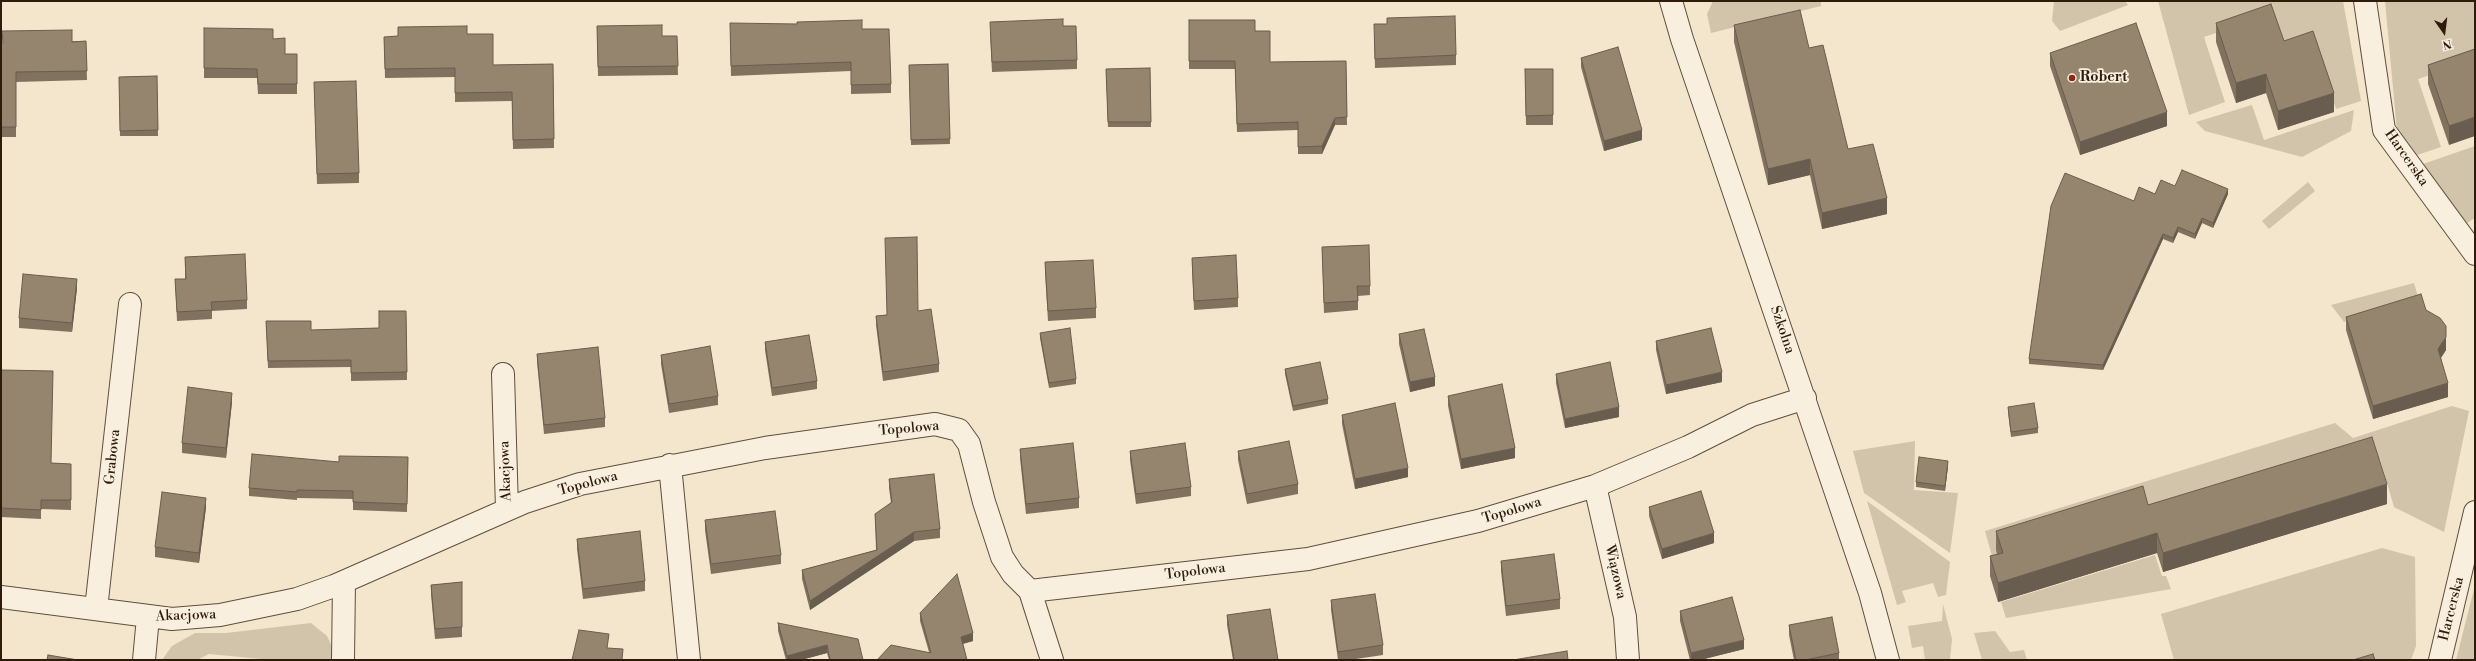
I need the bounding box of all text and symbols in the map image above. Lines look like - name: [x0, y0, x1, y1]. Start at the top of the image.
- north arrow: [2424, 12, 2464, 52]
- text: N: [2441, 36, 2453, 51]
- place label: Robert: [2080, 70, 2127, 86]
- marker: Robert: [2067, 73, 2077, 83]
- street label: Harcerska: [2380, 126, 2432, 190]
- street label: Szkolna: [1766, 304, 1798, 356]
- street label: Topolowa: [878, 418, 940, 440]
- street label: Grabowa: [102, 428, 124, 486]
- street label: Akacjowa: [497, 440, 515, 502]
- street label: Topolowa: [556, 468, 620, 500]
- street label: Topolowa: [1480, 494, 1544, 528]
- street label: Wiązowa: [1601, 543, 1629, 601]
- street label: Topolowa: [1164, 560, 1226, 584]
- street label: Harcerska: [2436, 575, 2468, 643]
- street label: Akacjowa: [155, 607, 217, 625]

